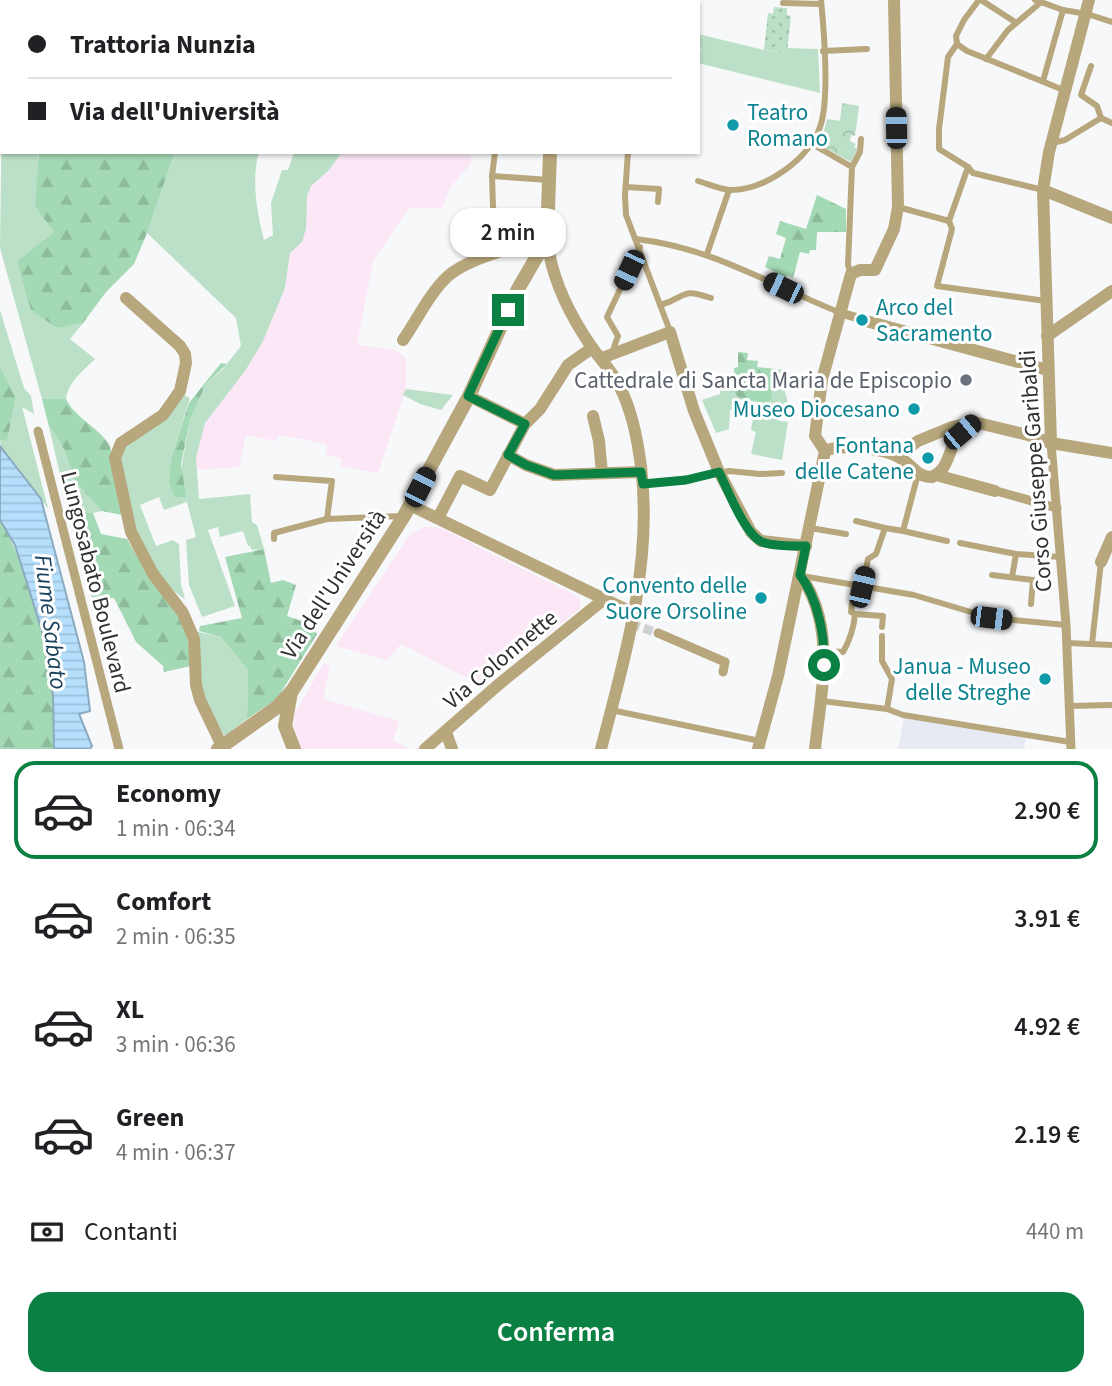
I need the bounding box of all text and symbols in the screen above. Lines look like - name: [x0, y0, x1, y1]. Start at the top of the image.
- text: Trattoria Nunzia: [70, 26, 256, 63]
- text: Via dell'Università: [70, 93, 280, 130]
- place label: Teatro Romano: [747, 96, 828, 155]
- car: [886, 107, 907, 149]
- marker: Teatro Romano: [725, 117, 741, 133]
- callout: 2 min: [450, 208, 566, 258]
- text: 2 min: [481, 216, 535, 249]
- car: [611, 247, 648, 293]
- car: [760, 269, 807, 307]
- place label: Arco del Sacramento: [876, 291, 992, 350]
- route end: [492, 294, 524, 326]
- marker: Arco del Sacramento: [854, 312, 870, 328]
- street label: Corso Giuseppe Garibaldi: [1011, 349, 1060, 593]
- place label: Cattedrale di Sancta Maria de Episcopio: [574, 364, 952, 397]
- marker: Cattedrale di Sancta Maria de Episcopio: [958, 372, 974, 388]
- place label: Museo Diocesano: [733, 393, 900, 426]
- marker: Museo Diocesano: [906, 401, 922, 417]
- car: [940, 410, 985, 454]
- place label: Fontana delle Catene: [795, 429, 914, 488]
- marker: Fontana delle Catene: [920, 450, 936, 466]
- car: [402, 464, 439, 510]
- street label: Lungosabato Boulevard: [52, 468, 139, 696]
- street label: Via dell'Università: [273, 503, 394, 666]
- water label: Fiume Sabato: [25, 553, 76, 692]
- car: [848, 564, 877, 610]
- place label: Convento delle Suore Orsoline: [602, 569, 747, 628]
- marker: Convento delle Suore Orsoline: [753, 590, 769, 606]
- street label: Via Colonnette: [436, 602, 565, 717]
- car: [969, 605, 1014, 631]
- route start: [808, 649, 840, 681]
- place label: Janua - Museo delle Streghe: [893, 650, 1031, 709]
- marker: Janua - Museo delle Streghe: [1037, 671, 1053, 687]
- text: Economy: [116, 775, 221, 812]
- icon: car: [32, 779, 95, 842]
- text: 2.90 €: [1014, 792, 1080, 829]
- text: 1 min · 06:34: [116, 812, 236, 845]
- text: Comfort: [116, 883, 211, 920]
- icon: car: [32, 887, 95, 950]
- text: 3.91 €: [1014, 900, 1080, 937]
- text: 2 min · 06:35: [116, 920, 236, 953]
- text: XL: [116, 991, 144, 1028]
- icon: car: [32, 995, 95, 1058]
- text: 4.92 €: [1014, 1008, 1080, 1045]
- text: 3 min · 06:36: [116, 1028, 236, 1061]
- text: Green: [116, 1099, 184, 1136]
- icon: car: [32, 1103, 95, 1166]
- text: 2.19 €: [1014, 1116, 1080, 1153]
- text: 4 min · 06:37: [116, 1136, 236, 1169]
- icon: cash: [28, 1213, 66, 1251]
- text: Contanti: [84, 1213, 178, 1250]
- text: 440 m: [1026, 1215, 1084, 1248]
- button: Conferma: [28, 1292, 1084, 1372]

